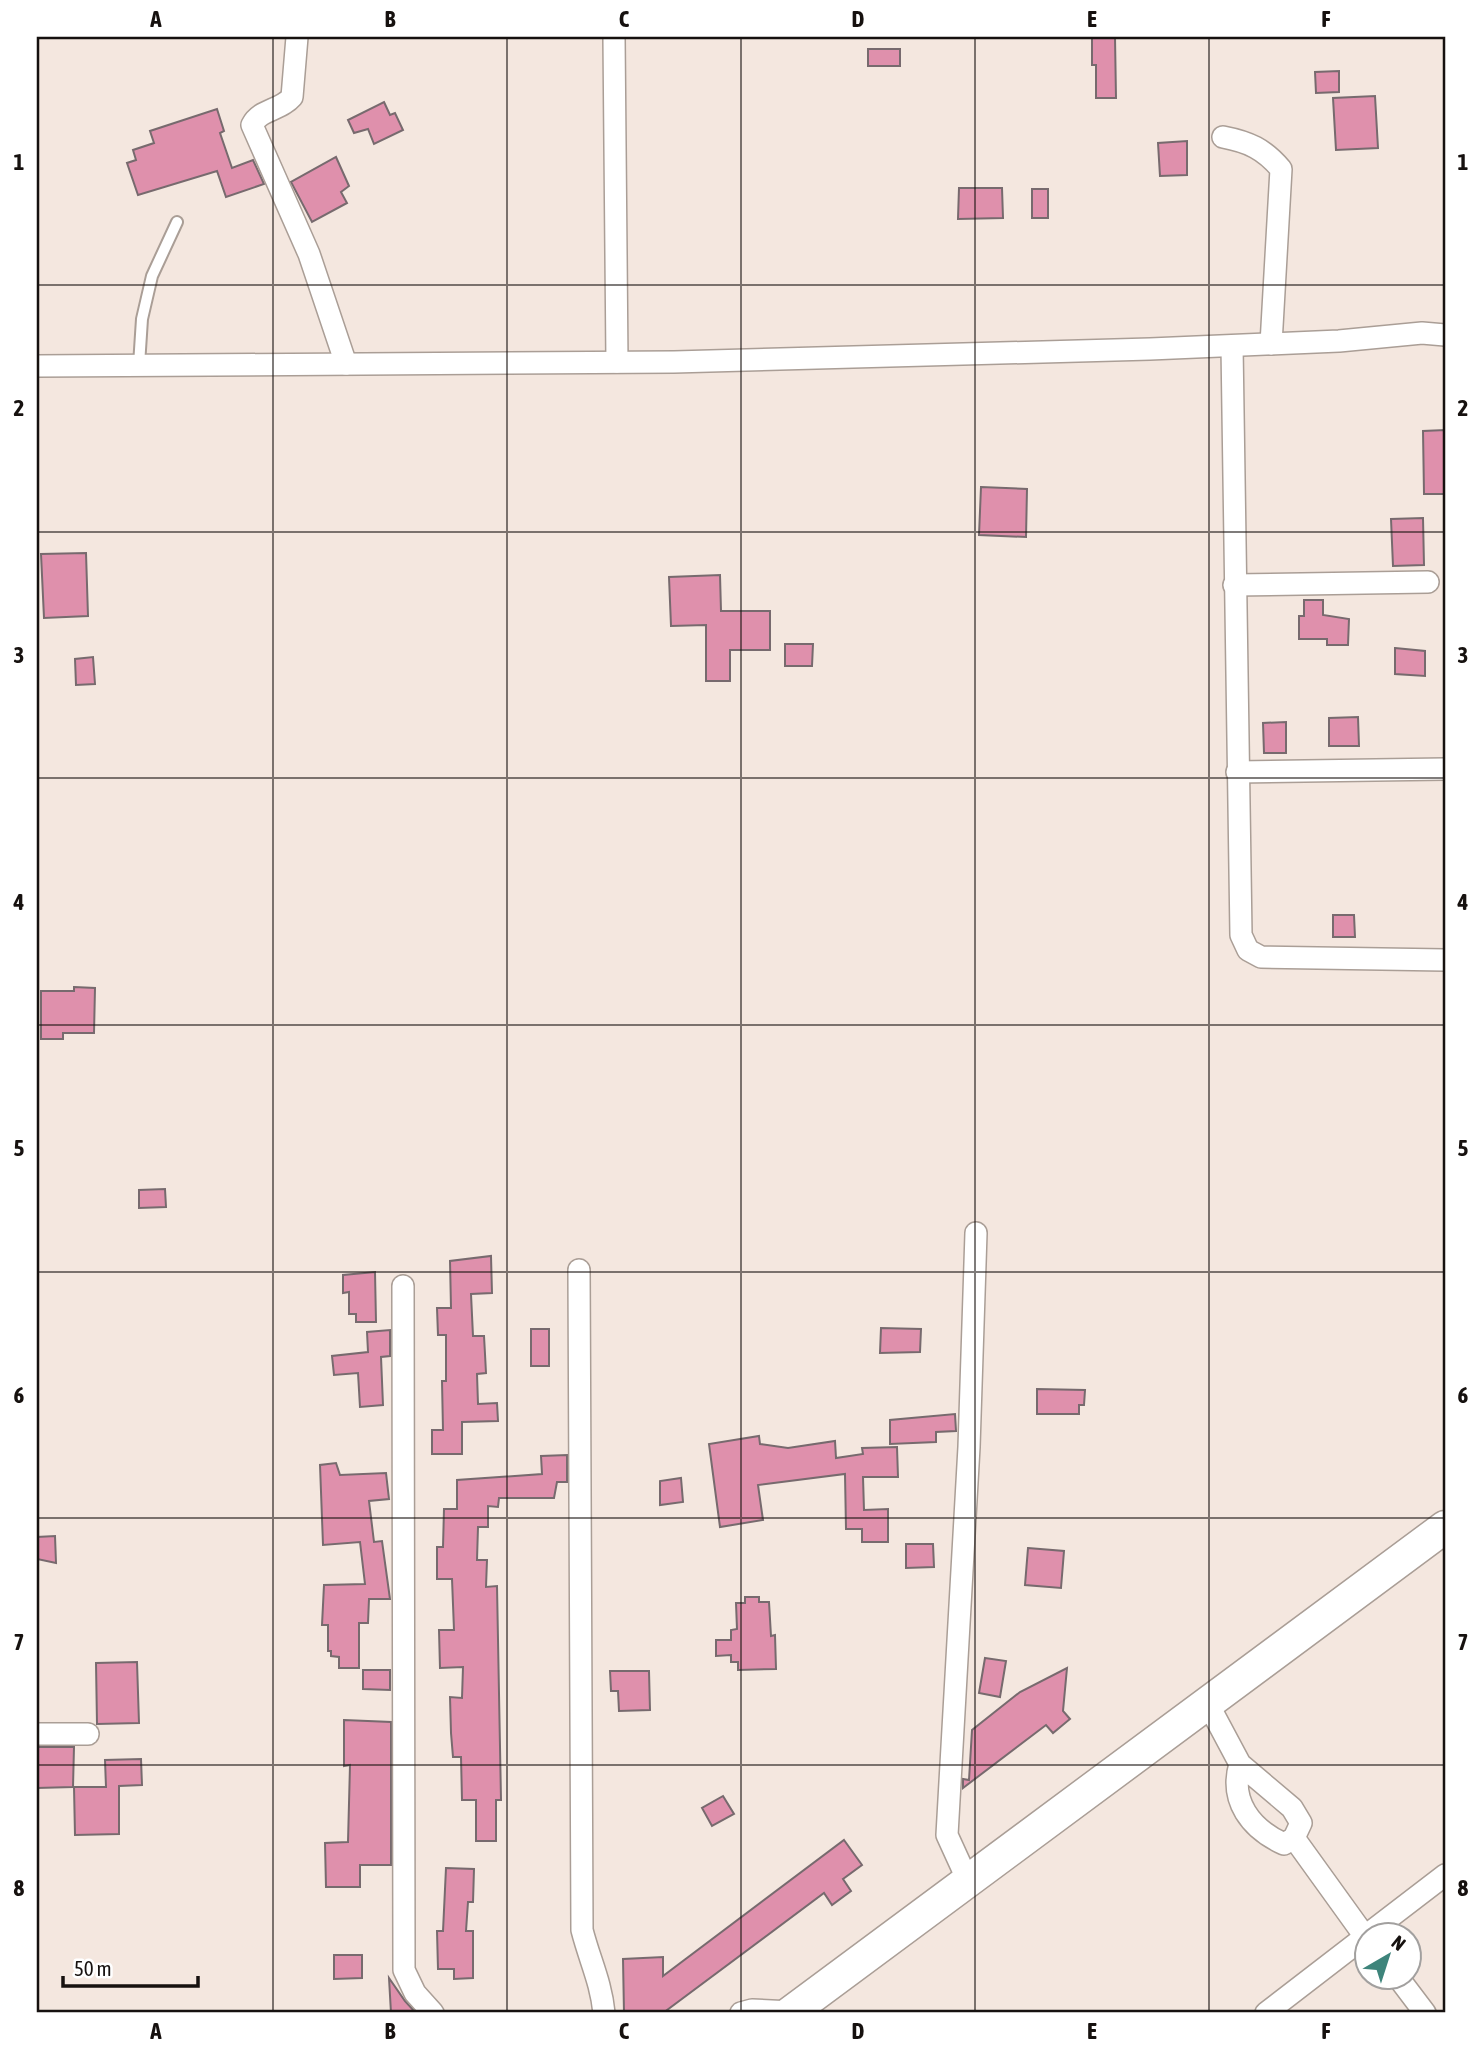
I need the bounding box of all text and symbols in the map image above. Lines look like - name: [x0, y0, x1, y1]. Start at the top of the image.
- text: A: [149, 6, 162, 32]
- text: B: [385, 6, 396, 32]
- text: C: [619, 6, 630, 32]
- text: D: [852, 6, 865, 32]
- text: E: [1087, 6, 1097, 32]
- text: F: [1321, 6, 1331, 32]
- text: 1: [14, 149, 25, 175]
- text: 1: [1458, 149, 1469, 175]
- text: 2: [14, 395, 24, 421]
- text: 2: [1458, 395, 1468, 421]
- text: 3: [14, 642, 24, 668]
- text: 3: [1458, 642, 1468, 668]
- text: 4: [13, 889, 25, 915]
- text: 4: [1457, 889, 1469, 915]
- text: 5: [14, 1135, 25, 1161]
- text: 5: [1458, 1135, 1469, 1161]
- text: 6: [14, 1382, 25, 1408]
- text: 6: [1458, 1382, 1469, 1408]
- text: 7: [14, 1629, 24, 1655]
- text: 7: [1458, 1629, 1468, 1655]
- text: 8: [14, 1875, 25, 1901]
- text: 8: [1458, 1875, 1469, 1901]
- north arrow: [1352, 1920, 1422, 1990]
- text: N: [1387, 1931, 1410, 1955]
- scale bar: [63, 1945, 198, 1989]
- text: 50 m: [74, 1956, 112, 1980]
- text: A: [149, 2018, 162, 2044]
- text: B: [385, 2018, 396, 2044]
- text: C: [619, 2018, 630, 2044]
- text: D: [852, 2018, 865, 2044]
- text: E: [1087, 2018, 1097, 2044]
- text: F: [1321, 2018, 1331, 2044]

